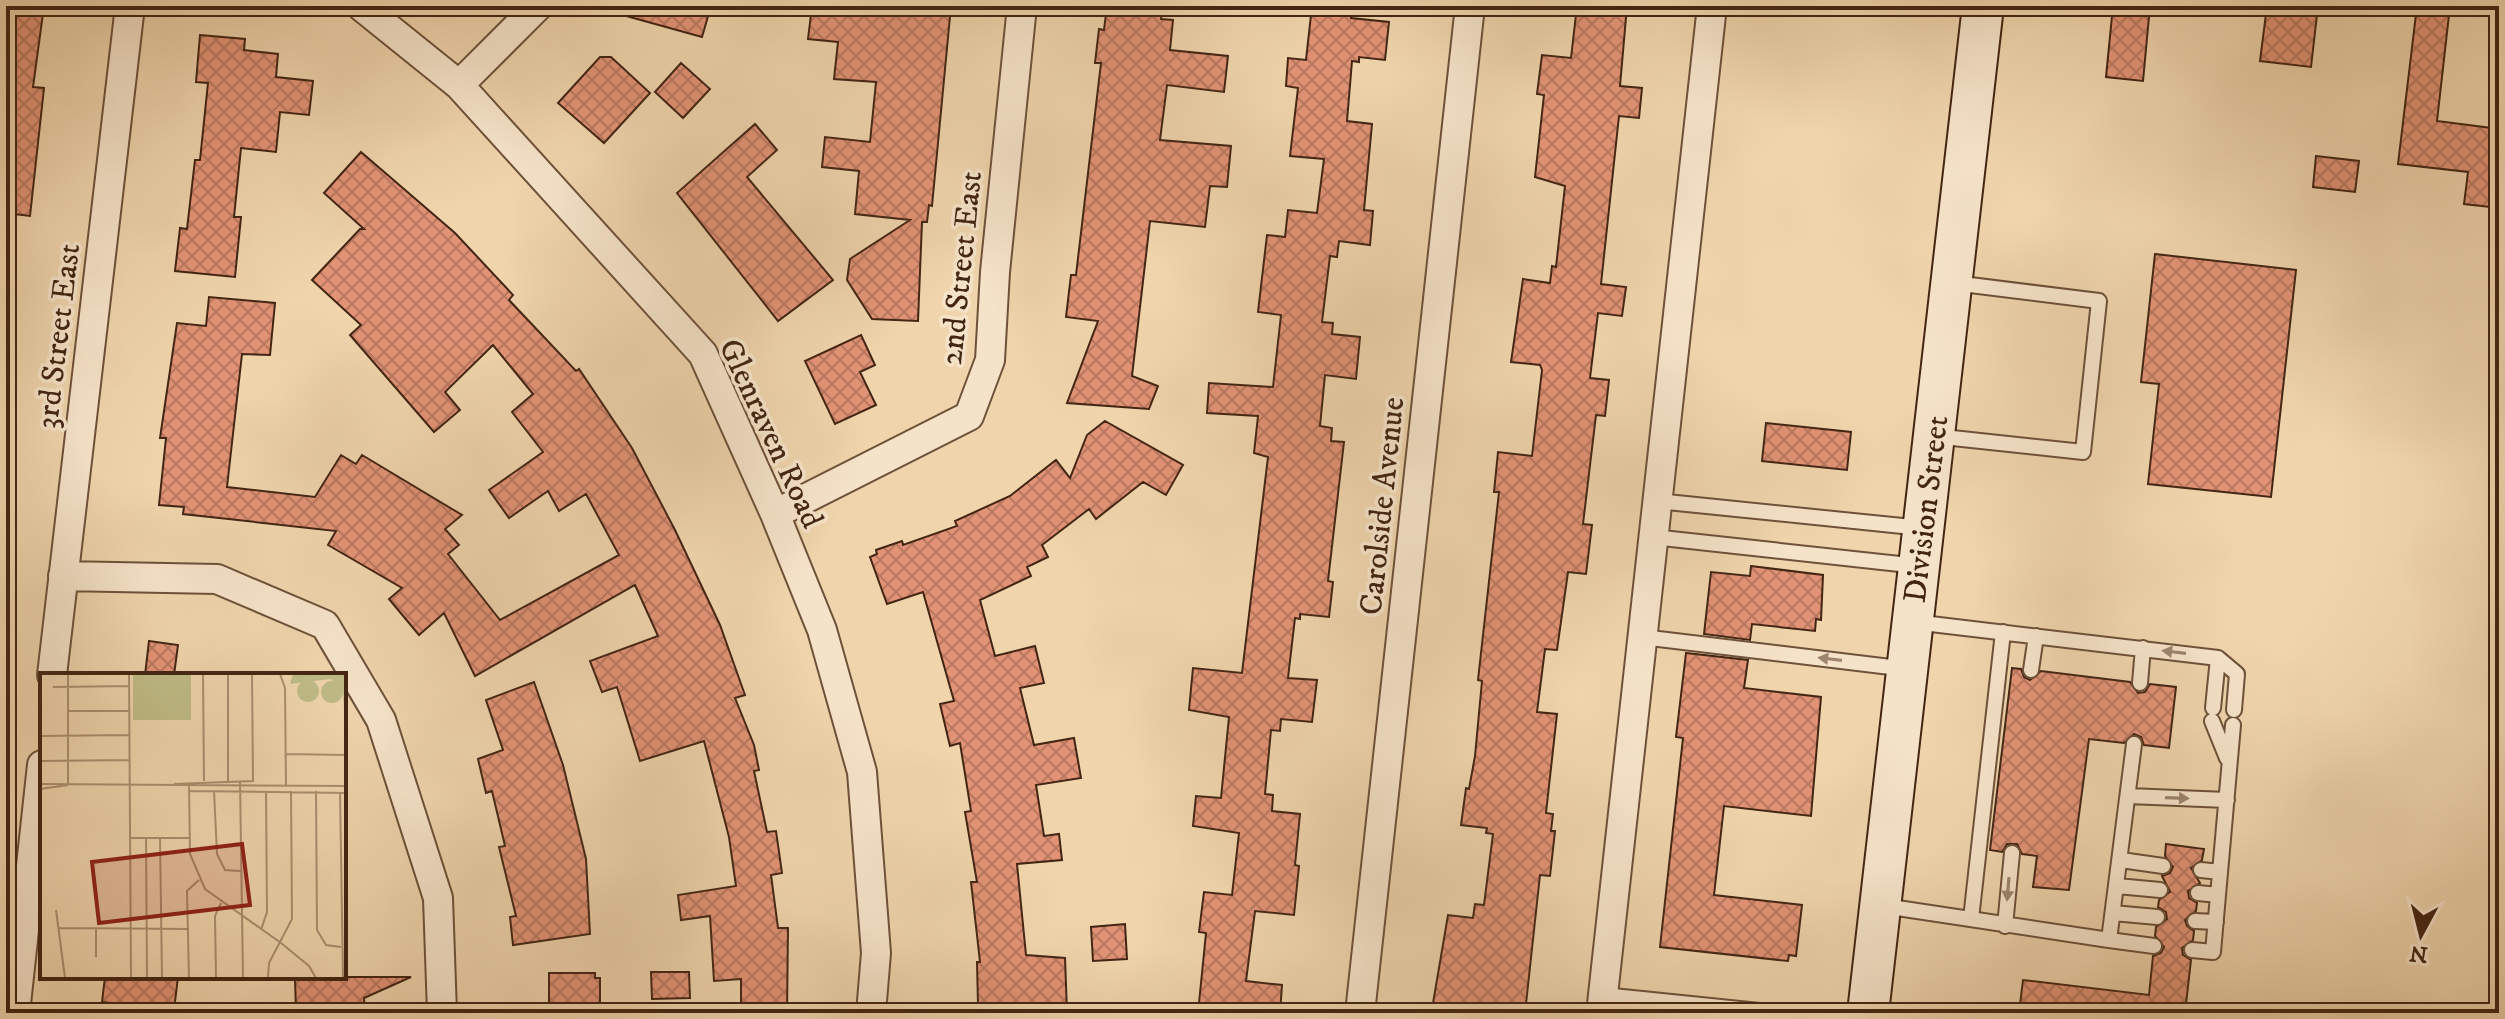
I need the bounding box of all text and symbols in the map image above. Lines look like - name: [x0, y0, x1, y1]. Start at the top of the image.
- street label: 2nd Street East: [932, 169, 992, 367]
- street label: 3rd Street East: [28, 241, 90, 431]
- street label: Glenraven Road: [709, 333, 832, 535]
- street label: Carolside Avenue: [1352, 395, 1414, 617]
- street label: Division Street: [1896, 413, 1958, 605]
- one-way arrow: [2161, 645, 2186, 658]
- one-way arrow: [1817, 653, 1842, 666]
- inset map: [40, 673, 346, 979]
- one-way arrow: [2165, 792, 2190, 805]
- one-way arrow: [2002, 877, 2015, 902]
- north arrow: [2381, 895, 2461, 975]
- text: N: [2408, 939, 2429, 968]

